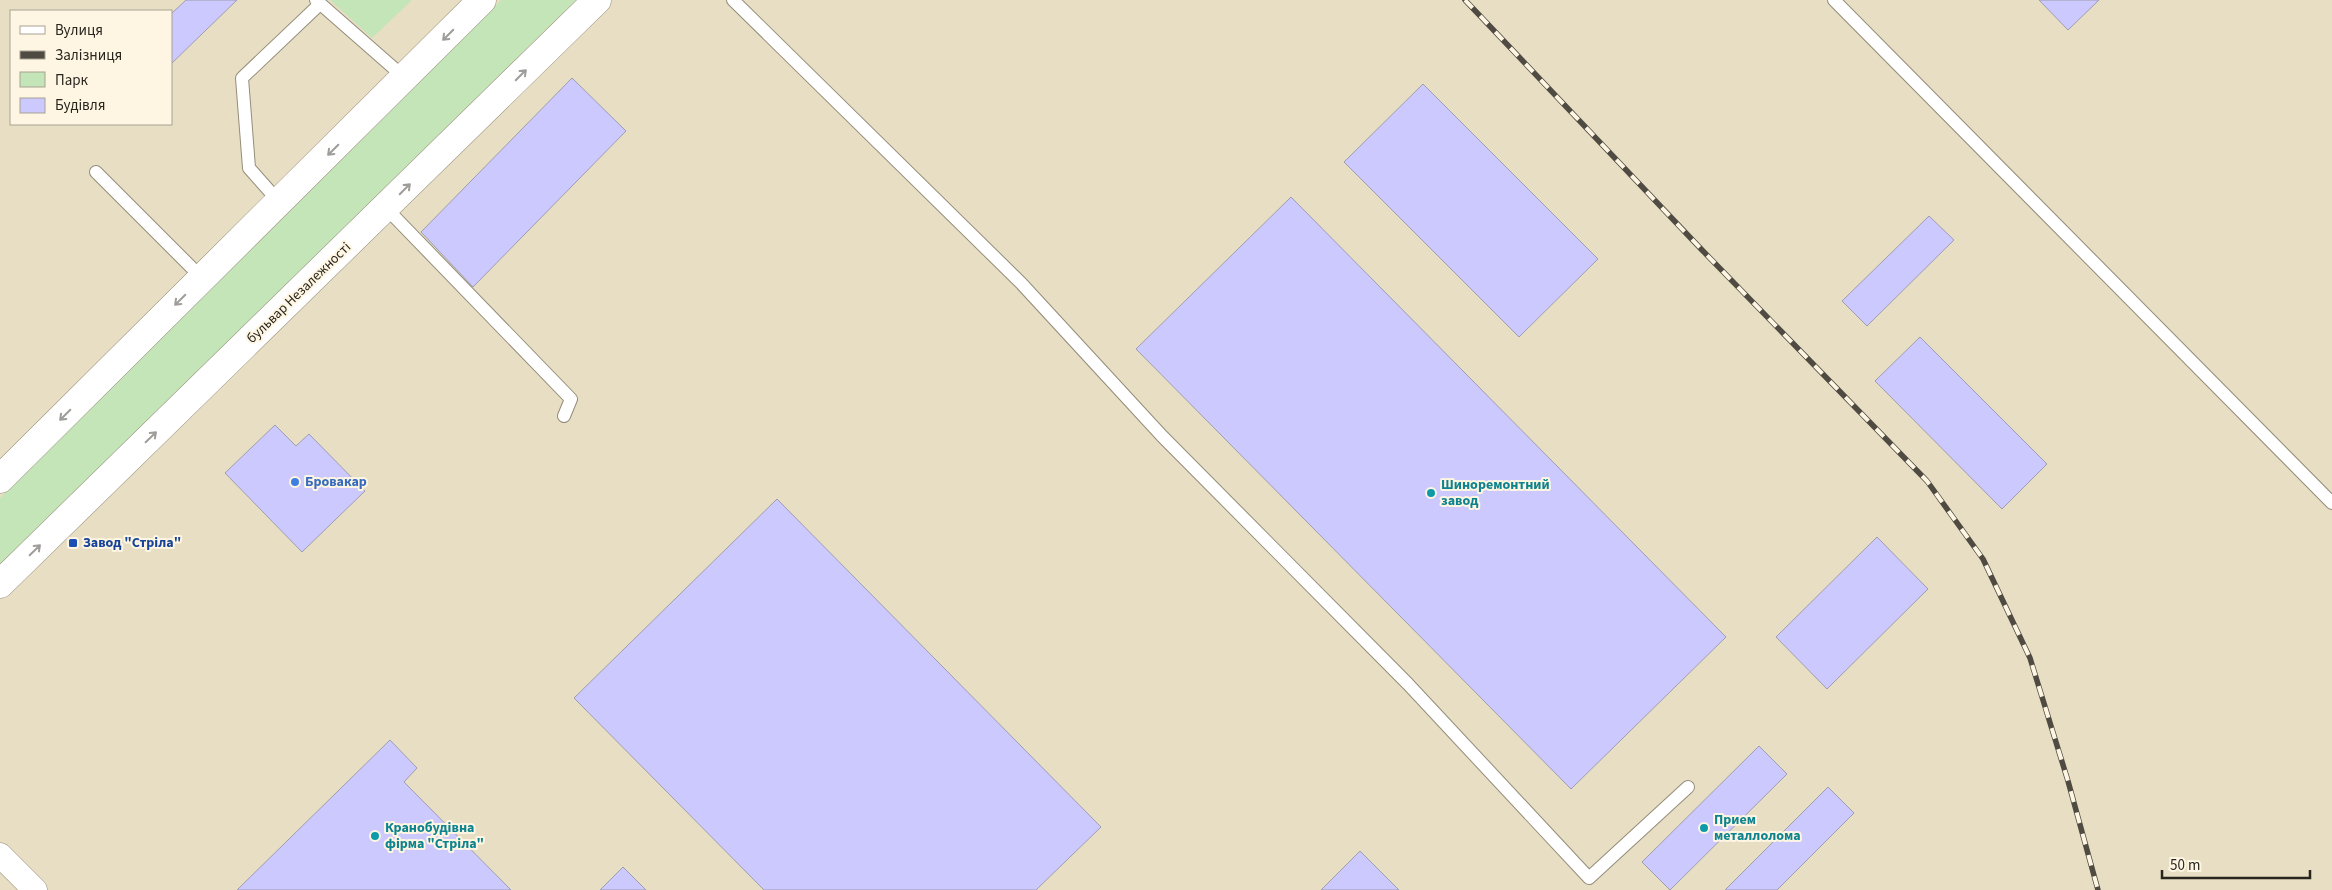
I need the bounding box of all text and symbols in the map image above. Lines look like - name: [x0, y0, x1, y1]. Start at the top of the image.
- legend: [10, 10, 172, 125]
- text: Вулиця: [55, 20, 103, 41]
- one-way arrow: [442, 28, 454, 41]
- text: Залізниця: [55, 45, 122, 66]
- one-way arrow: [515, 68, 527, 81]
- text: Парк: [55, 70, 89, 91]
- text: Будівля: [55, 95, 105, 116]
- one-way arrow: [327, 143, 339, 156]
- one-way arrow: [399, 182, 411, 195]
- street label: бульвар Незалежності: [242, 238, 356, 348]
- one-way arrow: [174, 294, 186, 307]
- one-way arrow: [59, 409, 71, 421]
- one-way arrow: [145, 431, 158, 443]
- place label: Бровакар: [305, 472, 367, 492]
- place label: Шиноремонтний завод: [1441, 475, 1550, 511]
- marker: Бровакар: [289, 476, 301, 488]
- marker: Шиноремонтний завод: [1425, 487, 1437, 499]
- place label: Завод "Стріла": [83, 533, 181, 553]
- marker: Завод "Стріла": [67, 537, 79, 549]
- one-way arrow: [29, 544, 41, 557]
- place label: Прием металлолома: [1714, 810, 1801, 846]
- place label: Кранобудівна фірма "Стріла": [385, 818, 484, 854]
- marker: Прием металлолома: [1698, 822, 1710, 834]
- marker: Кранобудівна фірма "Стріла": [369, 830, 381, 842]
- scale bar: [2162, 848, 2310, 880]
- text: 50 m: [2170, 855, 2200, 876]

